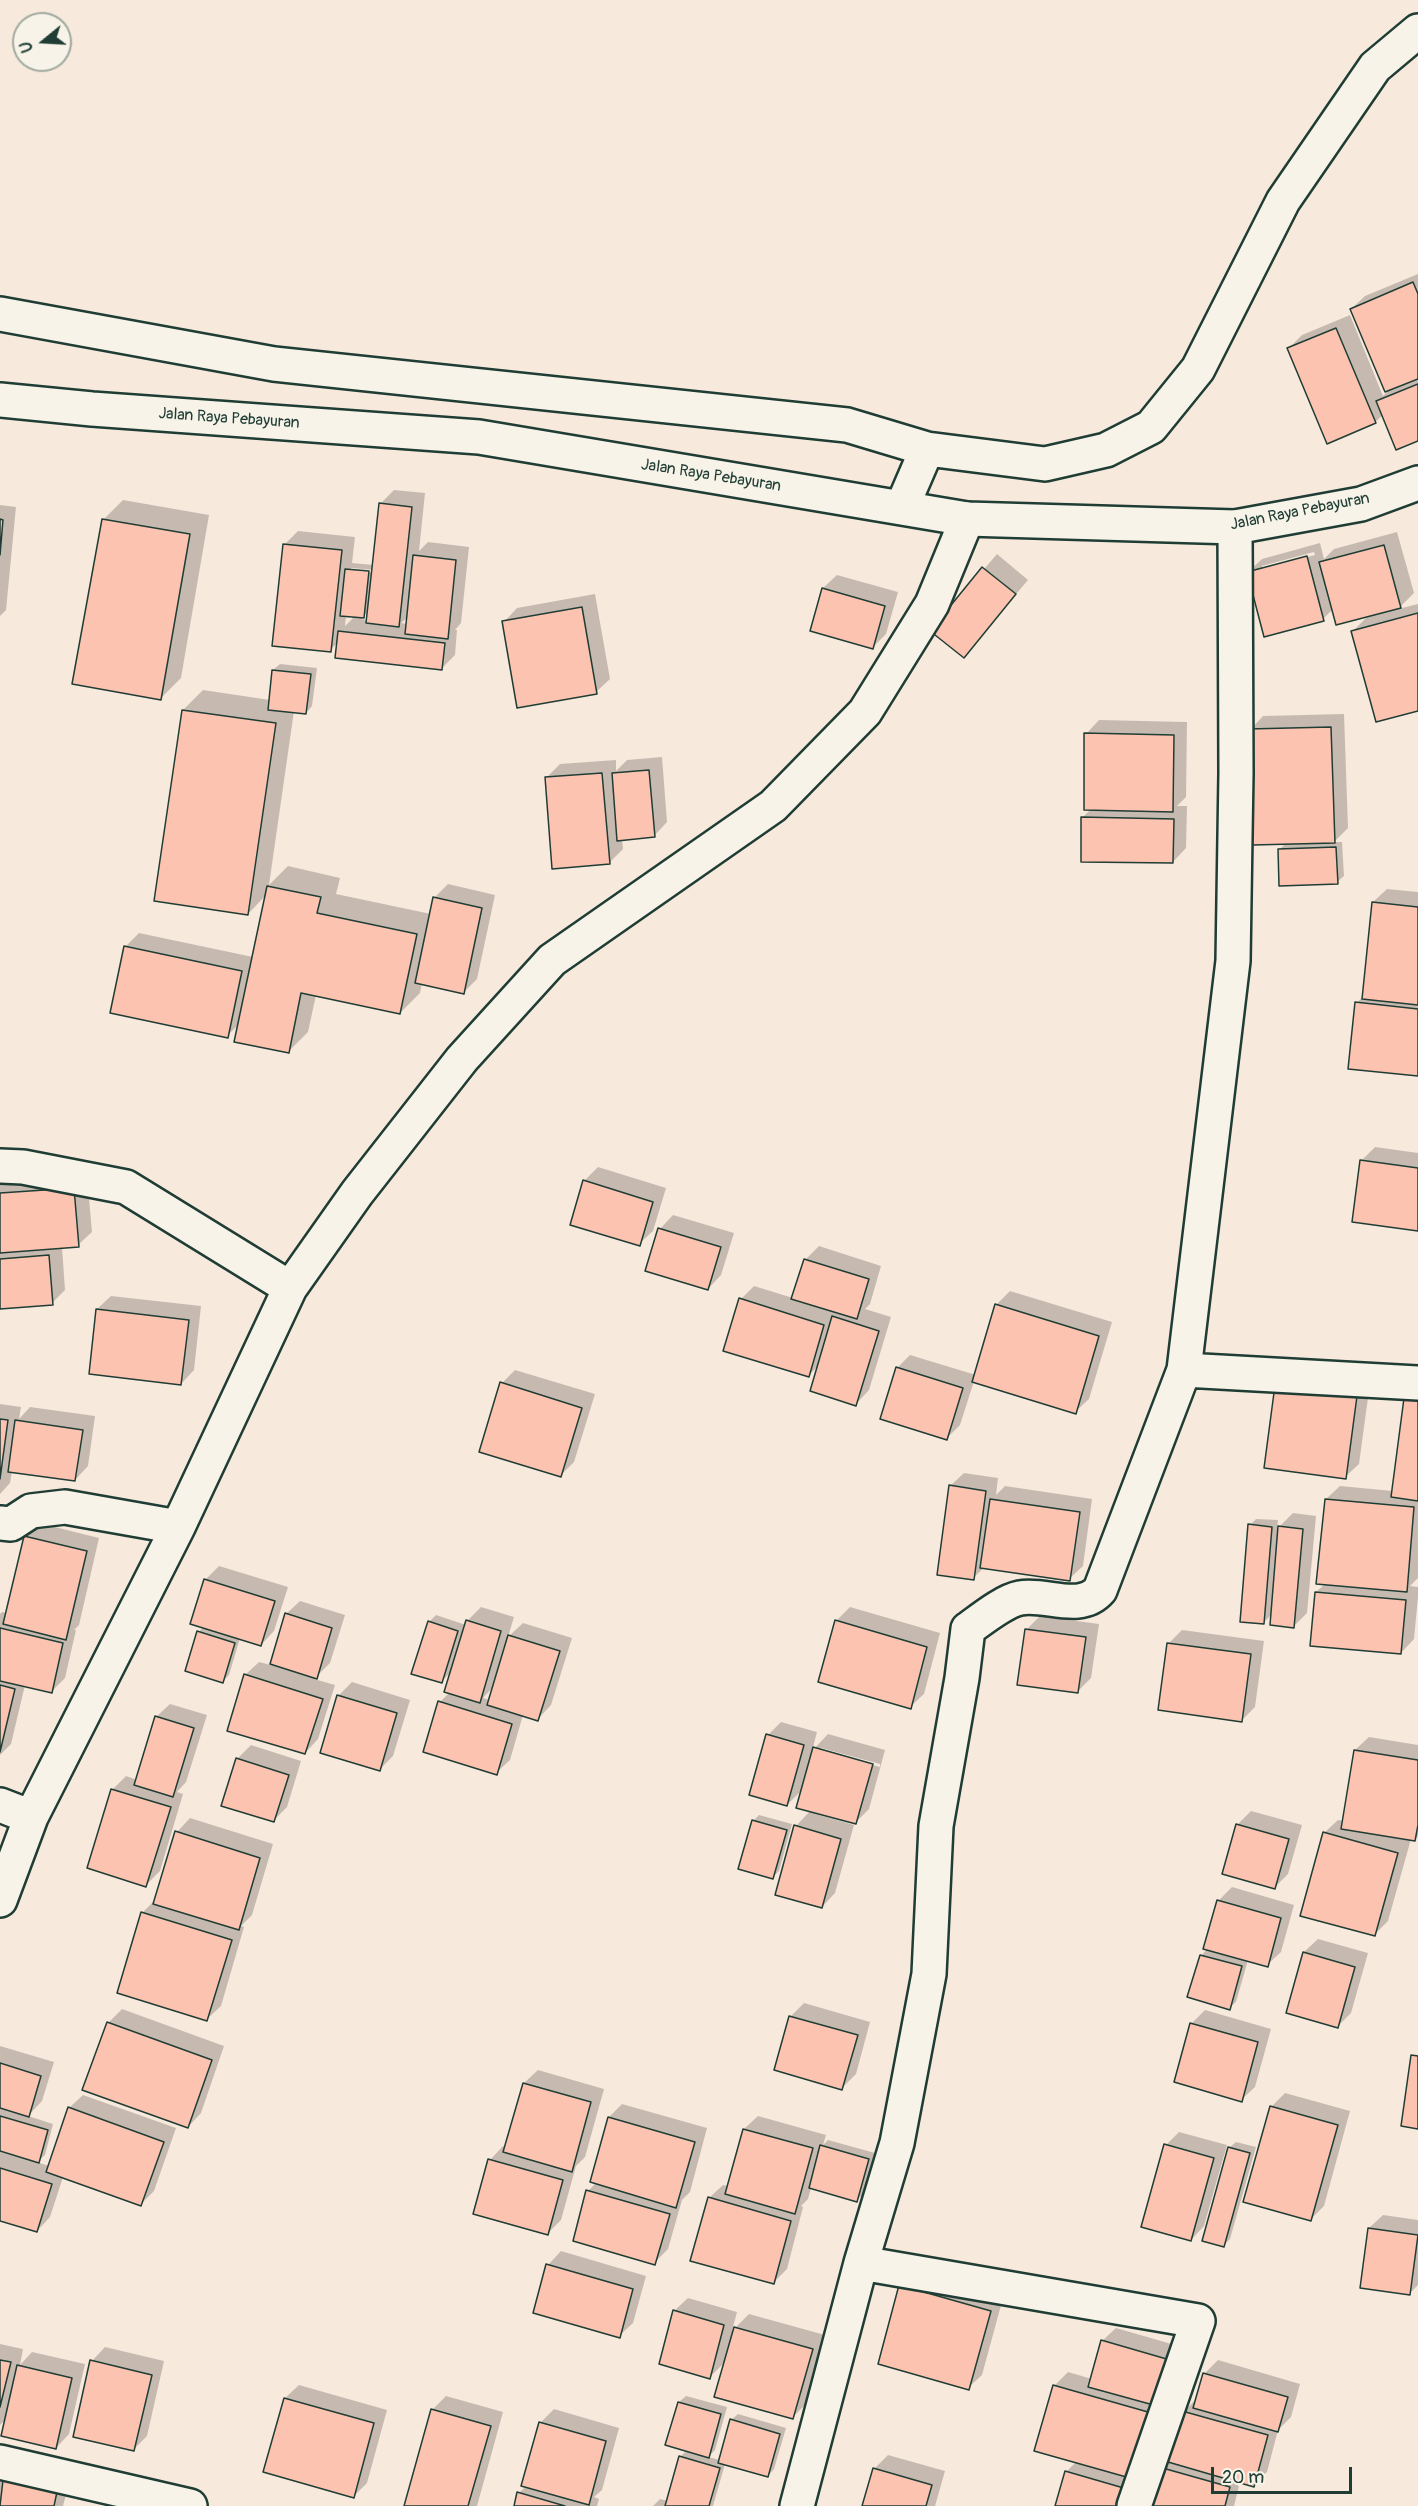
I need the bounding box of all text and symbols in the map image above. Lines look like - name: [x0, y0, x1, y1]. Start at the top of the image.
- north arrow: [12, 12, 72, 72]
- text: U: [16, 39, 38, 55]
- street label: Jalan Raya Pebayuran: [158, 404, 300, 434]
- street label: Jalan Raya Pebayuran: [640, 455, 782, 497]
- street label: Jalan Raya Pebayuran: [1229, 489, 1371, 535]
- scale bar: [1214, 2455, 1355, 2493]
- text: 20 m: [1222, 2466, 1264, 2489]

